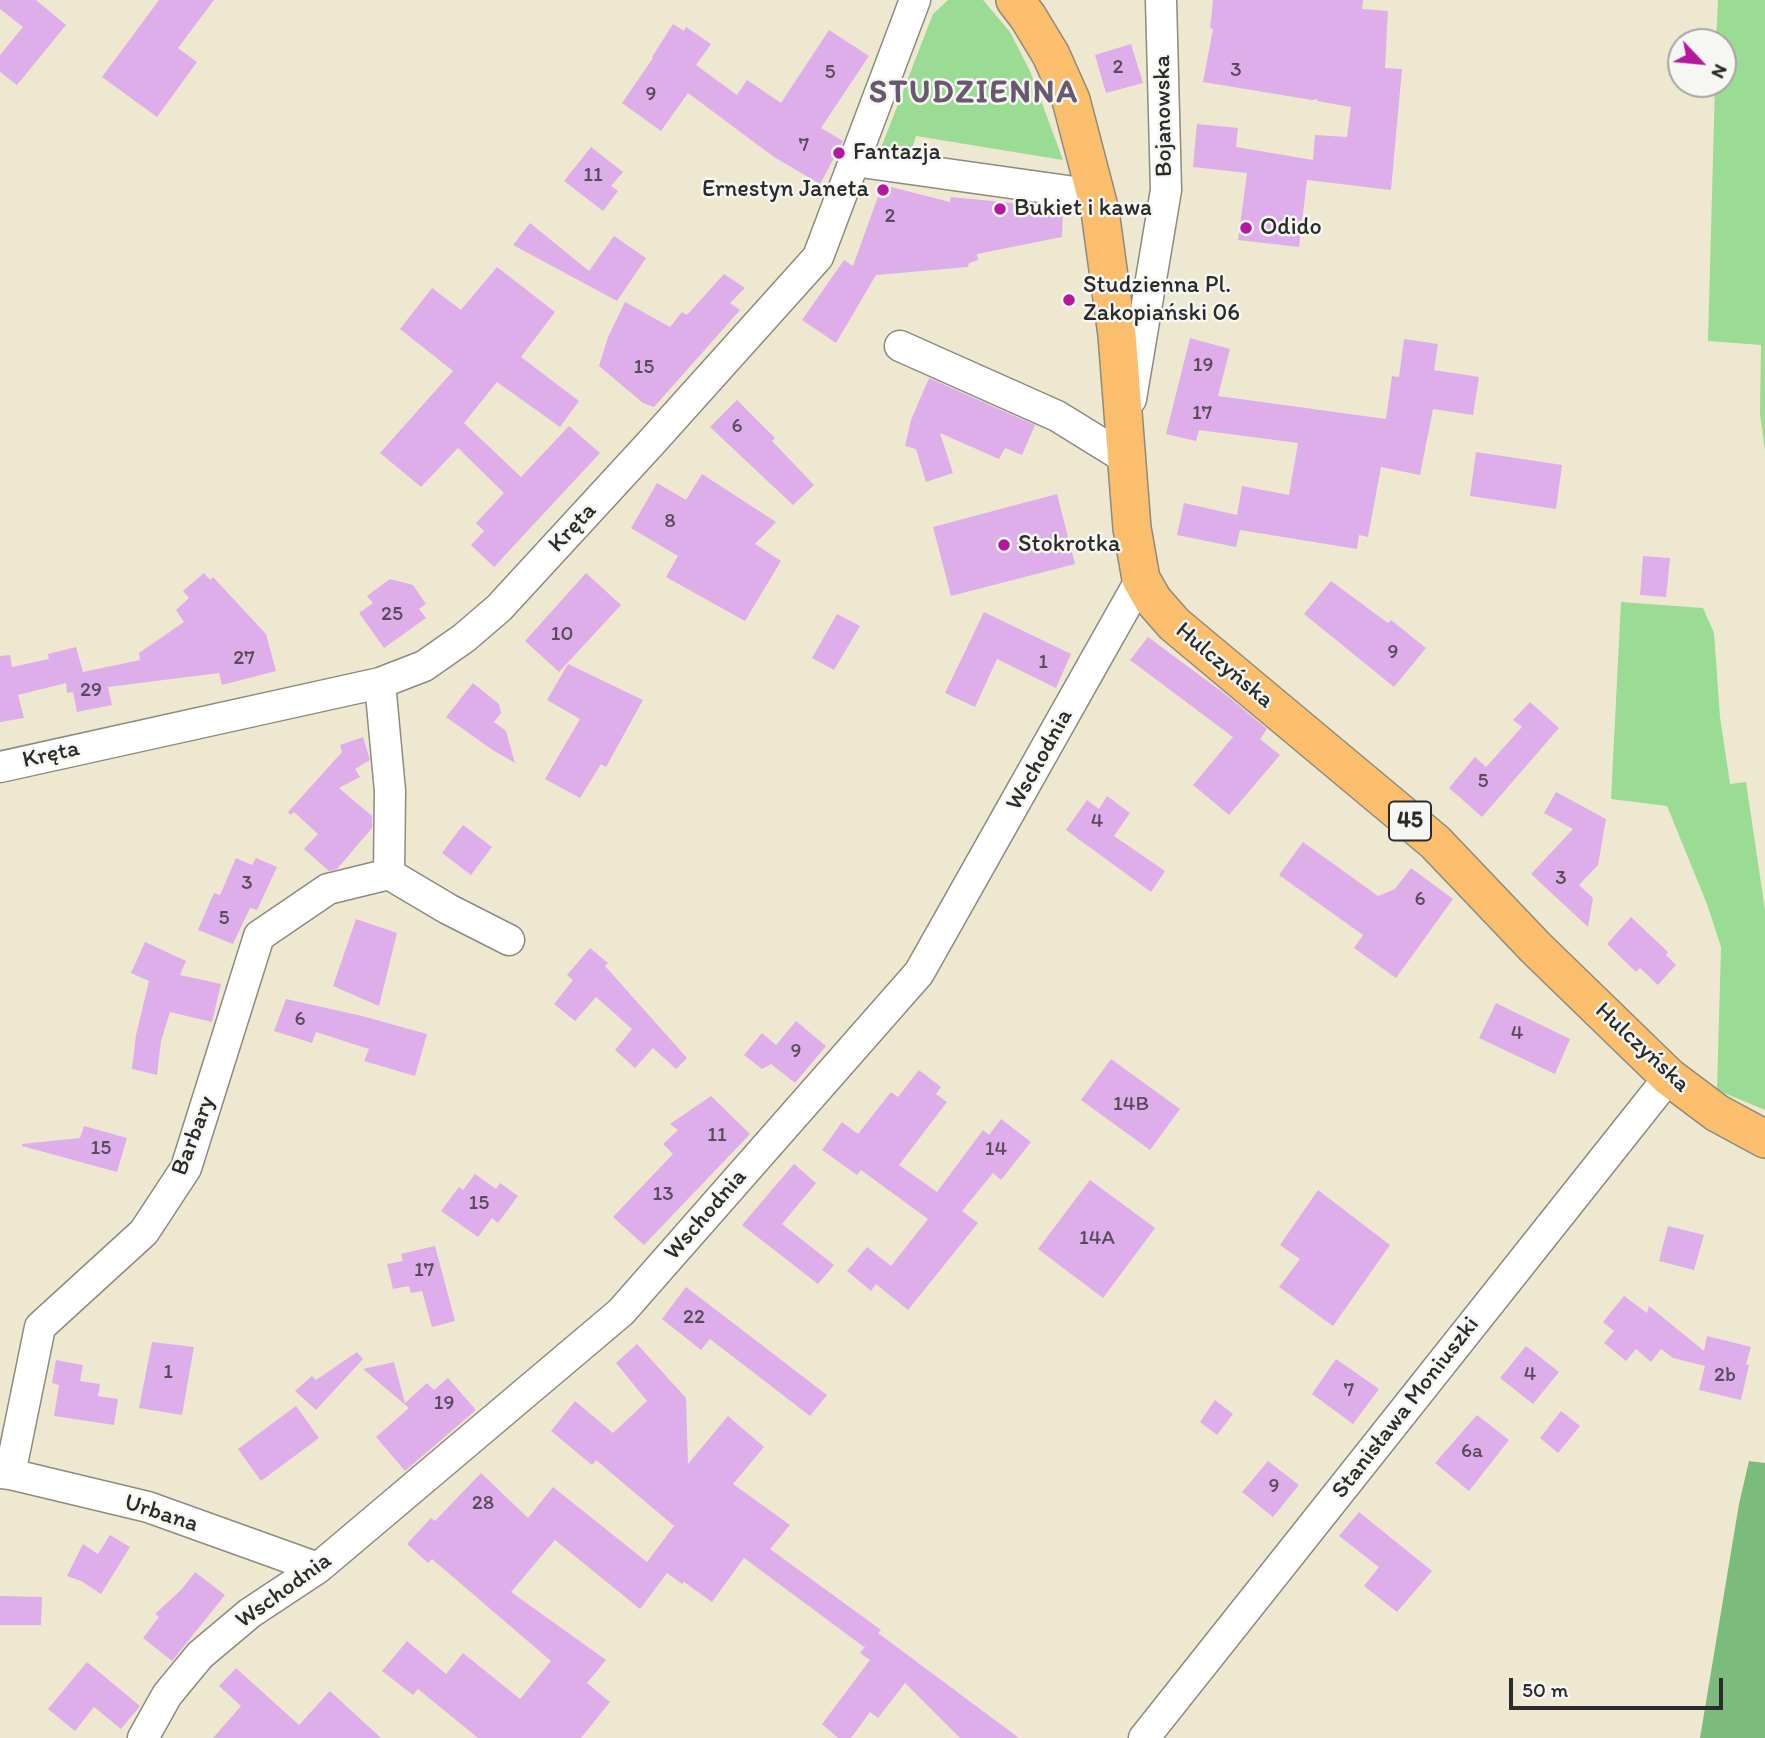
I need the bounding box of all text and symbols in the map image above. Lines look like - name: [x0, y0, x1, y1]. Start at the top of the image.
- north arrow: [1667, 28, 1737, 98]
- house number: 2: [1112, 55, 1124, 81]
- street label: Bojanowska: [1149, 55, 1179, 177]
- house number: 3: [1230, 58, 1242, 84]
- house number: 5: [824, 60, 836, 86]
- text: N: [1706, 61, 1733, 82]
- district label: STUDZIENNA: [872, 75, 1076, 113]
- house number: 9: [646, 82, 656, 108]
- house number: 7: [799, 133, 809, 159]
- place label: Fantazja: [853, 139, 941, 167]
- marker: Fantazja: [831, 145, 847, 161]
- house number: 11: [583, 163, 603, 189]
- place label: Ernestyn Janeta: [702, 176, 869, 204]
- marker: Ernestyn Janeta: [875, 182, 891, 198]
- place label: Bukiet i kawa: [1014, 195, 1152, 223]
- marker: Bukiet i kawa: [992, 201, 1008, 217]
- house number: 2: [884, 204, 896, 230]
- place label: Odido: [1260, 214, 1322, 242]
- marker: Odido: [1238, 220, 1254, 236]
- place label: Studzienna Pl. Zakopiański 06: [1083, 272, 1240, 328]
- marker: Studzienna Pl. Zakopiański 06: [1061, 292, 1077, 308]
- house number: 19: [1193, 353, 1213, 379]
- house number: 15: [634, 355, 654, 381]
- house number: 17: [1192, 401, 1212, 427]
- house number: 6: [731, 414, 743, 440]
- street label: Kręta: [543, 497, 603, 559]
- house number: 8: [664, 509, 676, 535]
- place label: Stokrotka: [1018, 531, 1120, 559]
- marker: Stokrotka: [996, 537, 1012, 553]
- house number: 25: [381, 602, 403, 628]
- street label: Hulczyńska: [1169, 617, 1279, 715]
- house number: 10: [551, 622, 573, 648]
- house number: 9: [1388, 640, 1398, 666]
- house number: 27: [233, 646, 255, 672]
- house number: 1: [1038, 650, 1048, 676]
- house number: 29: [80, 678, 102, 704]
- street label: Wschodnia: [1000, 704, 1080, 816]
- street label: Kręta: [20, 734, 82, 776]
- house number: 5: [1477, 769, 1489, 795]
- road number: 45: [1389, 802, 1431, 841]
- house number: 4: [1091, 809, 1103, 835]
- house number: 3: [1555, 866, 1567, 892]
- house number: 3: [241, 871, 253, 897]
- house number: 6: [1414, 887, 1426, 913]
- house number: 5: [218, 906, 230, 932]
- street label: Hulczyńska: [1589, 997, 1695, 1099]
- house number: 6: [294, 1007, 306, 1033]
- house number: 4: [1511, 1021, 1523, 1047]
- house number: 9: [791, 1039, 801, 1065]
- street label: Barbary: [166, 1092, 222, 1180]
- house number: 14B: [1113, 1092, 1149, 1118]
- house number: 11: [707, 1123, 727, 1149]
- house number: 15: [91, 1136, 111, 1162]
- house number: 14: [985, 1137, 1007, 1163]
- street label: Wschodnia: [659, 1164, 753, 1266]
- house number: 13: [652, 1182, 674, 1208]
- house number: 15: [469, 1191, 489, 1217]
- house number: 14A: [1079, 1226, 1115, 1252]
- house number: 17: [414, 1258, 434, 1284]
- house number: 22: [683, 1305, 705, 1331]
- street label: Stanisława Moniuszki: [1326, 1311, 1486, 1505]
- house number: 1: [163, 1360, 173, 1386]
- house number: 4: [1524, 1362, 1536, 1388]
- house number: 2b: [1714, 1363, 1736, 1389]
- house number: 7: [1344, 1378, 1354, 1404]
- house number: 19: [434, 1391, 454, 1417]
- house number: 6a: [1461, 1439, 1483, 1465]
- house number: 9: [1269, 1474, 1279, 1500]
- street label: Urbana: [120, 1489, 202, 1539]
- house number: 28: [472, 1491, 494, 1517]
- street label: Wschodnia: [230, 1547, 338, 1635]
- scale bar: [1513, 1664, 1726, 1708]
- text: 50 m: [1522, 1677, 1568, 1702]

